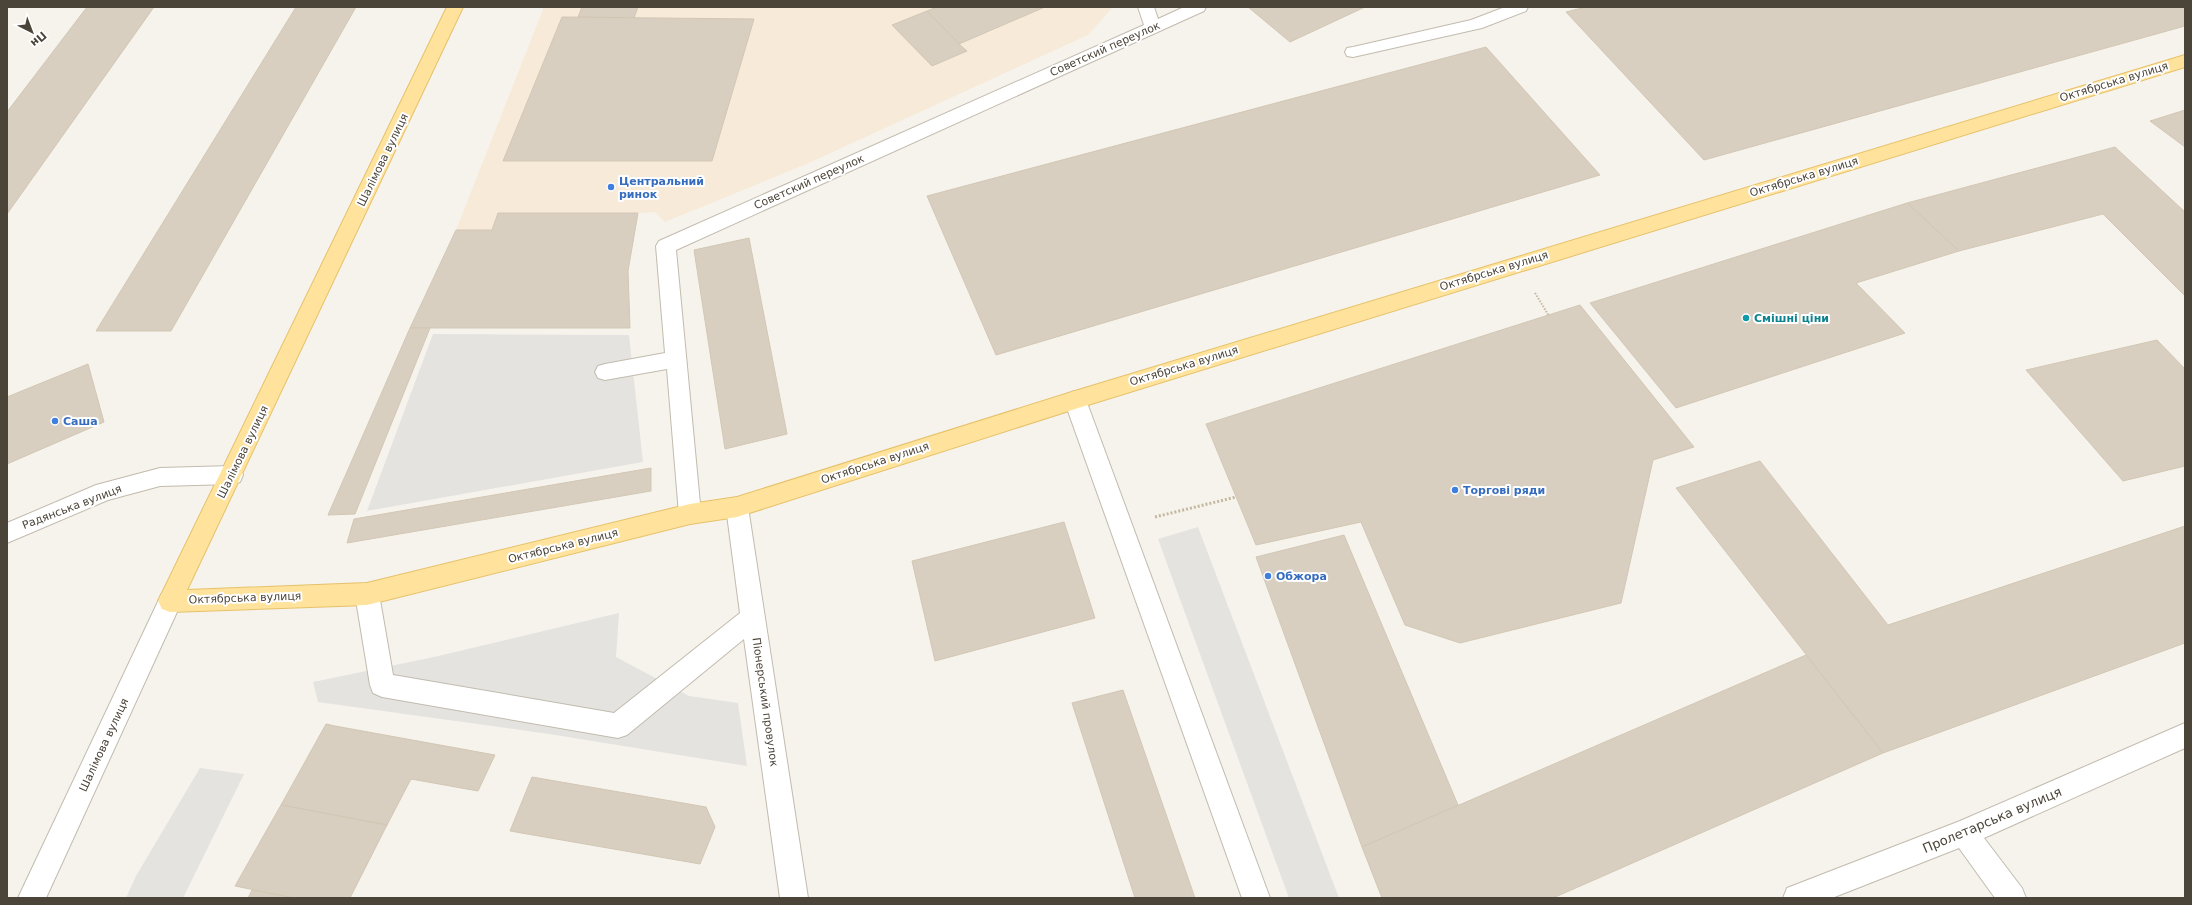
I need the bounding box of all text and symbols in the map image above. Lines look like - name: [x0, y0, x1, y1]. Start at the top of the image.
- north arrow: [12, 12, 52, 52]
- street label: Советский переулок: [1048, 19, 1162, 79]
- text: Пн: [28, 29, 49, 50]
- street label: Октябрська вулиця: [2058, 59, 2170, 105]
- street label: Шалімова вулиця: [355, 111, 411, 209]
- street label: Советский переулок: [752, 152, 866, 212]
- street label: Октябрська вулиця: [1748, 154, 1860, 200]
- place label: Центральний ринок: [619, 175, 704, 201]
- marker: Центральний ринок: [606, 182, 616, 192]
- street label: Октябрська вулиця: [1438, 248, 1550, 294]
- place label: Смішні ціни: [1754, 312, 1829, 325]
- marker: Смішні ціни: [1741, 313, 1751, 323]
- street label: Октябрська вулиця: [1128, 343, 1240, 389]
- street label: Шалімова вулиця: [215, 403, 271, 501]
- place label: Саша: [63, 415, 98, 428]
- marker: Саша: [50, 416, 60, 426]
- street label: Октябрська вулиця: [819, 439, 931, 487]
- street label: Радянська вулиця: [20, 482, 124, 532]
- place label: Торгові ряди: [1463, 484, 1545, 497]
- marker: Торгові ряди: [1450, 485, 1460, 495]
- street label: Октябрська вулиця: [507, 526, 619, 566]
- place label: Обжора: [1276, 570, 1327, 583]
- marker: Обжора: [1263, 571, 1273, 581]
- street label: Октябрська вулиця: [188, 590, 302, 606]
- street label: Піонерський провулок: [749, 637, 781, 768]
- street label: Шалімова вулиця: [77, 696, 131, 794]
- street label: Пролетарська вулиця: [1920, 784, 2064, 856]

